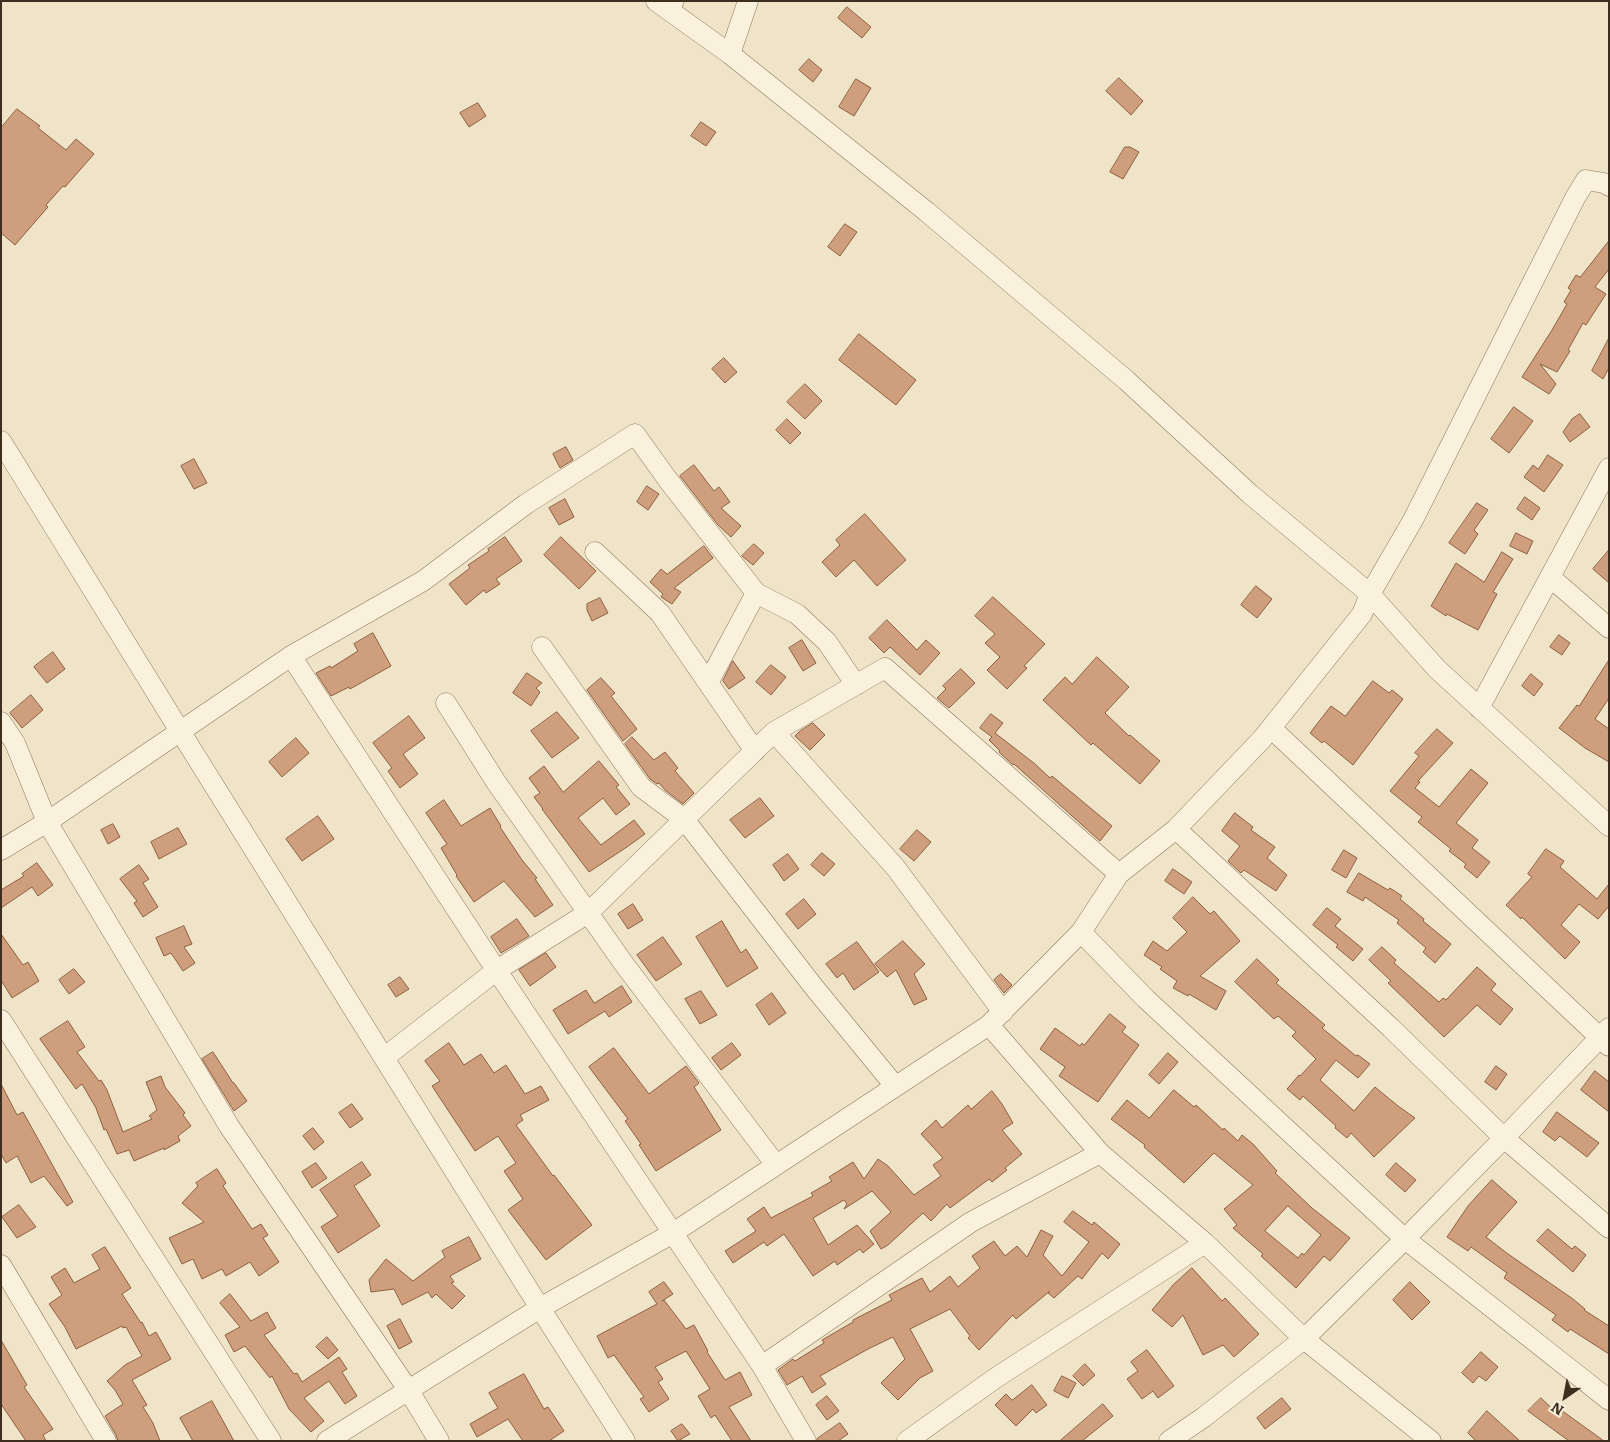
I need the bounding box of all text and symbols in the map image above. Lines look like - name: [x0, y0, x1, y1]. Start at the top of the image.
- north arrow: [1540, 1372, 1590, 1422]
- text: N: [1546, 1398, 1567, 1421]

